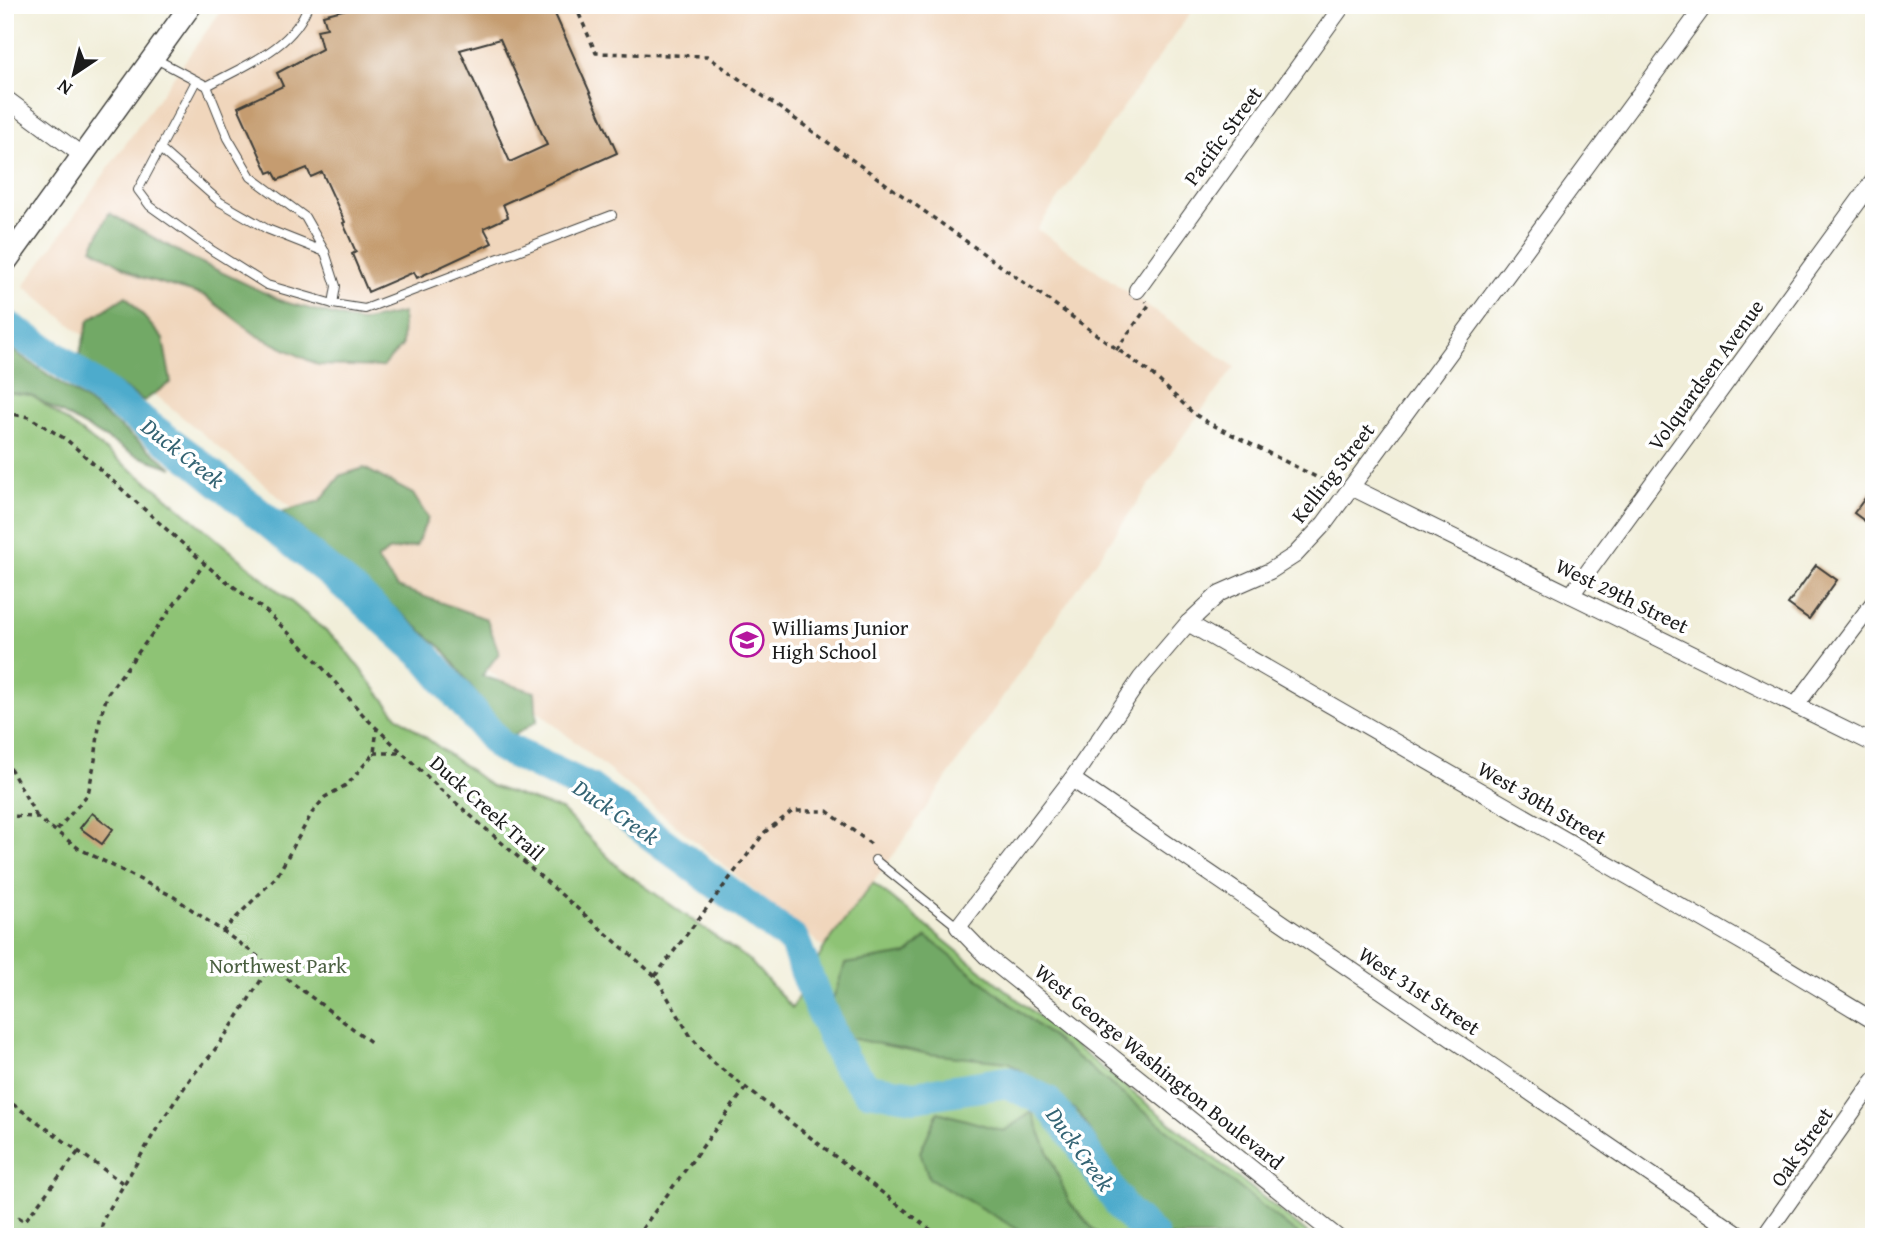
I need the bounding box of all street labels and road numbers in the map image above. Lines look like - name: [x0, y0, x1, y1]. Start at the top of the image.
- street label: Pacific Street: [1176, 79, 1270, 192]
- street label: Volquardsen Avenue: [1640, 293, 1771, 457]
- street label: Kelling Street: [1283, 415, 1382, 530]
- street label: West 29th Street: [1551, 550, 1694, 641]
- street label: Duck Creek Trail: [423, 748, 552, 868]
- street label: West 30th Street: [1472, 753, 1613, 852]
- street label: West 31st Street: [1352, 938, 1487, 1043]
- street label: West George Washington Boulevard: [1028, 956, 1291, 1178]
- street label: Oak Street: [1763, 1100, 1841, 1193]

